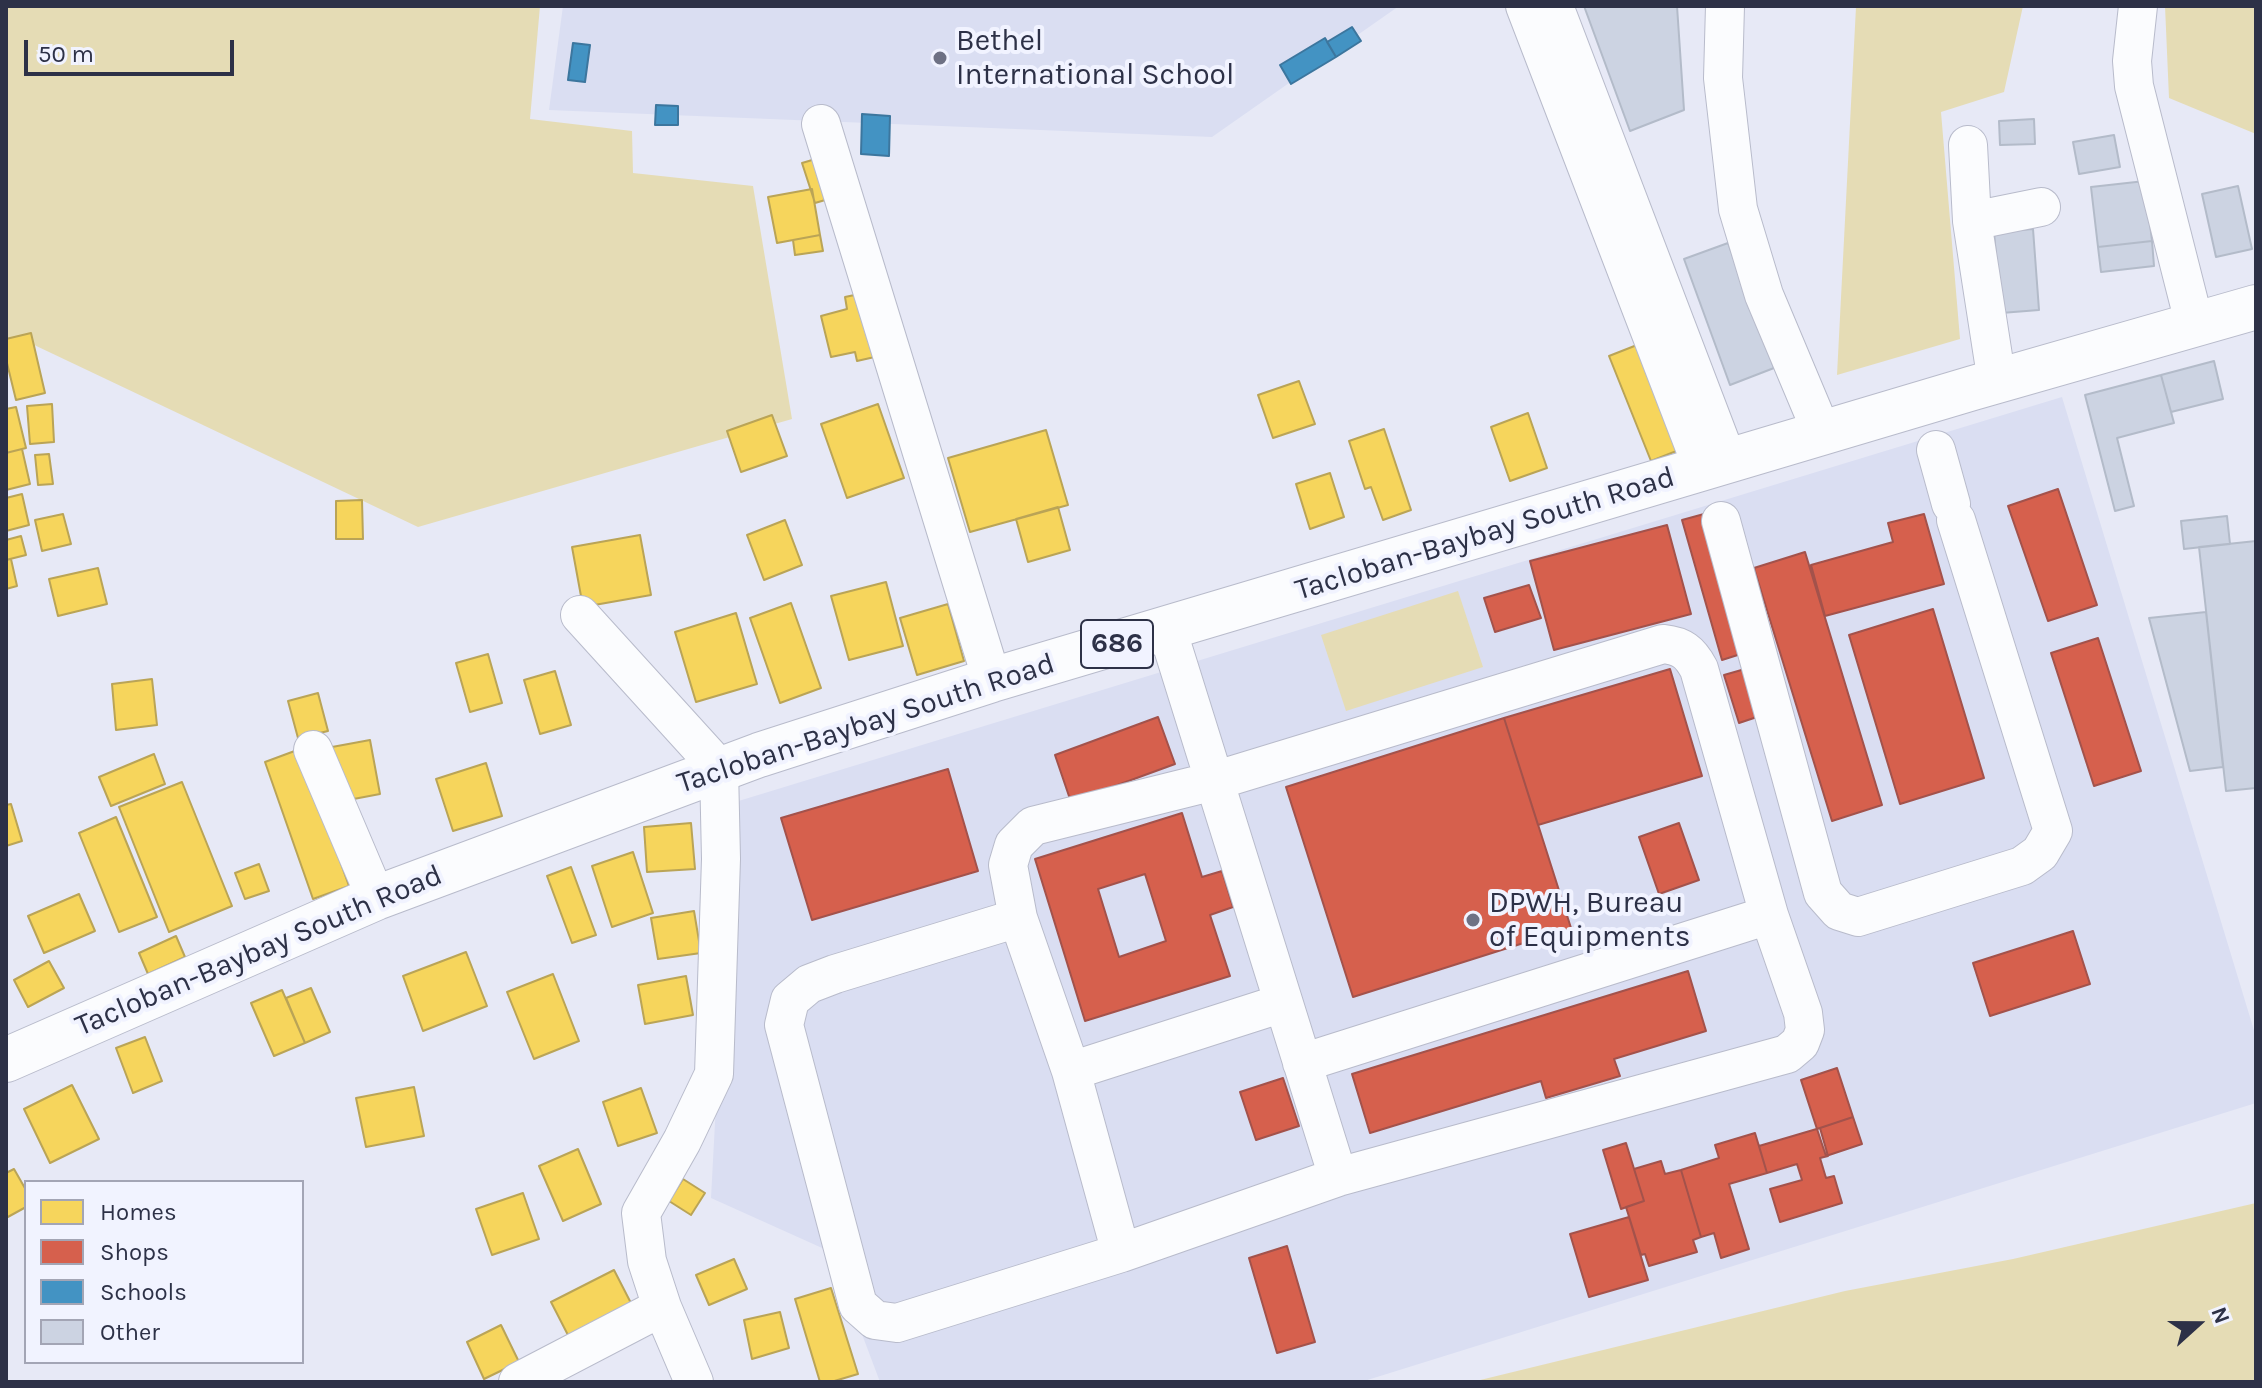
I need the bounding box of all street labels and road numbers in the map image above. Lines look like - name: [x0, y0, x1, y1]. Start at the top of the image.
- street label: Tacloban-Baybay South Road: [1291, 459, 1679, 609]
- road number: 686: [1081, 620, 1153, 668]
- street label: Tacloban-Baybay South Road: [673, 646, 1059, 802]
- street label: Tacloban-Baybay South Road: [70, 857, 448, 1045]

